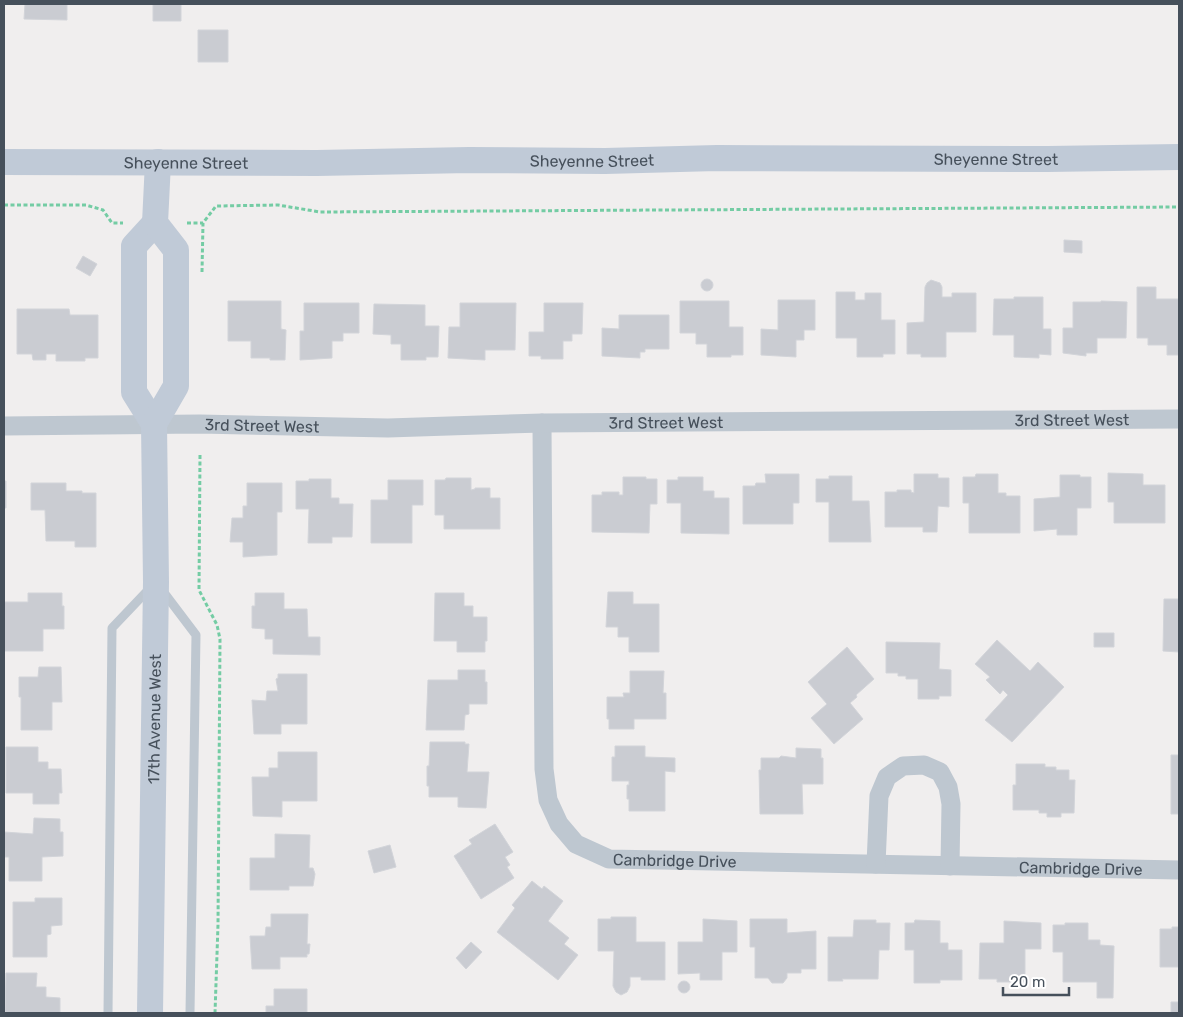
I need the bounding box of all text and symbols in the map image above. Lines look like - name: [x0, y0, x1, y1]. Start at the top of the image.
- street label: Sheyenne Street: [934, 150, 1058, 169]
- street label: Sheyenne Street: [530, 151, 654, 171]
- street label: Sheyenne Street: [124, 153, 248, 173]
- street label: 3rd Street West: [1014, 410, 1129, 430]
- street label: 3rd Street West: [608, 413, 723, 433]
- street label: 3rd Street West: [204, 415, 320, 437]
- street label: 17th Avenue West: [144, 654, 165, 784]
- street label: Cambridge Drive: [613, 850, 737, 871]
- street label: Cambridge Drive: [1019, 858, 1143, 879]
- scale bar: [1003, 964, 1069, 996]
- text: 20 m: [1010, 973, 1045, 991]

